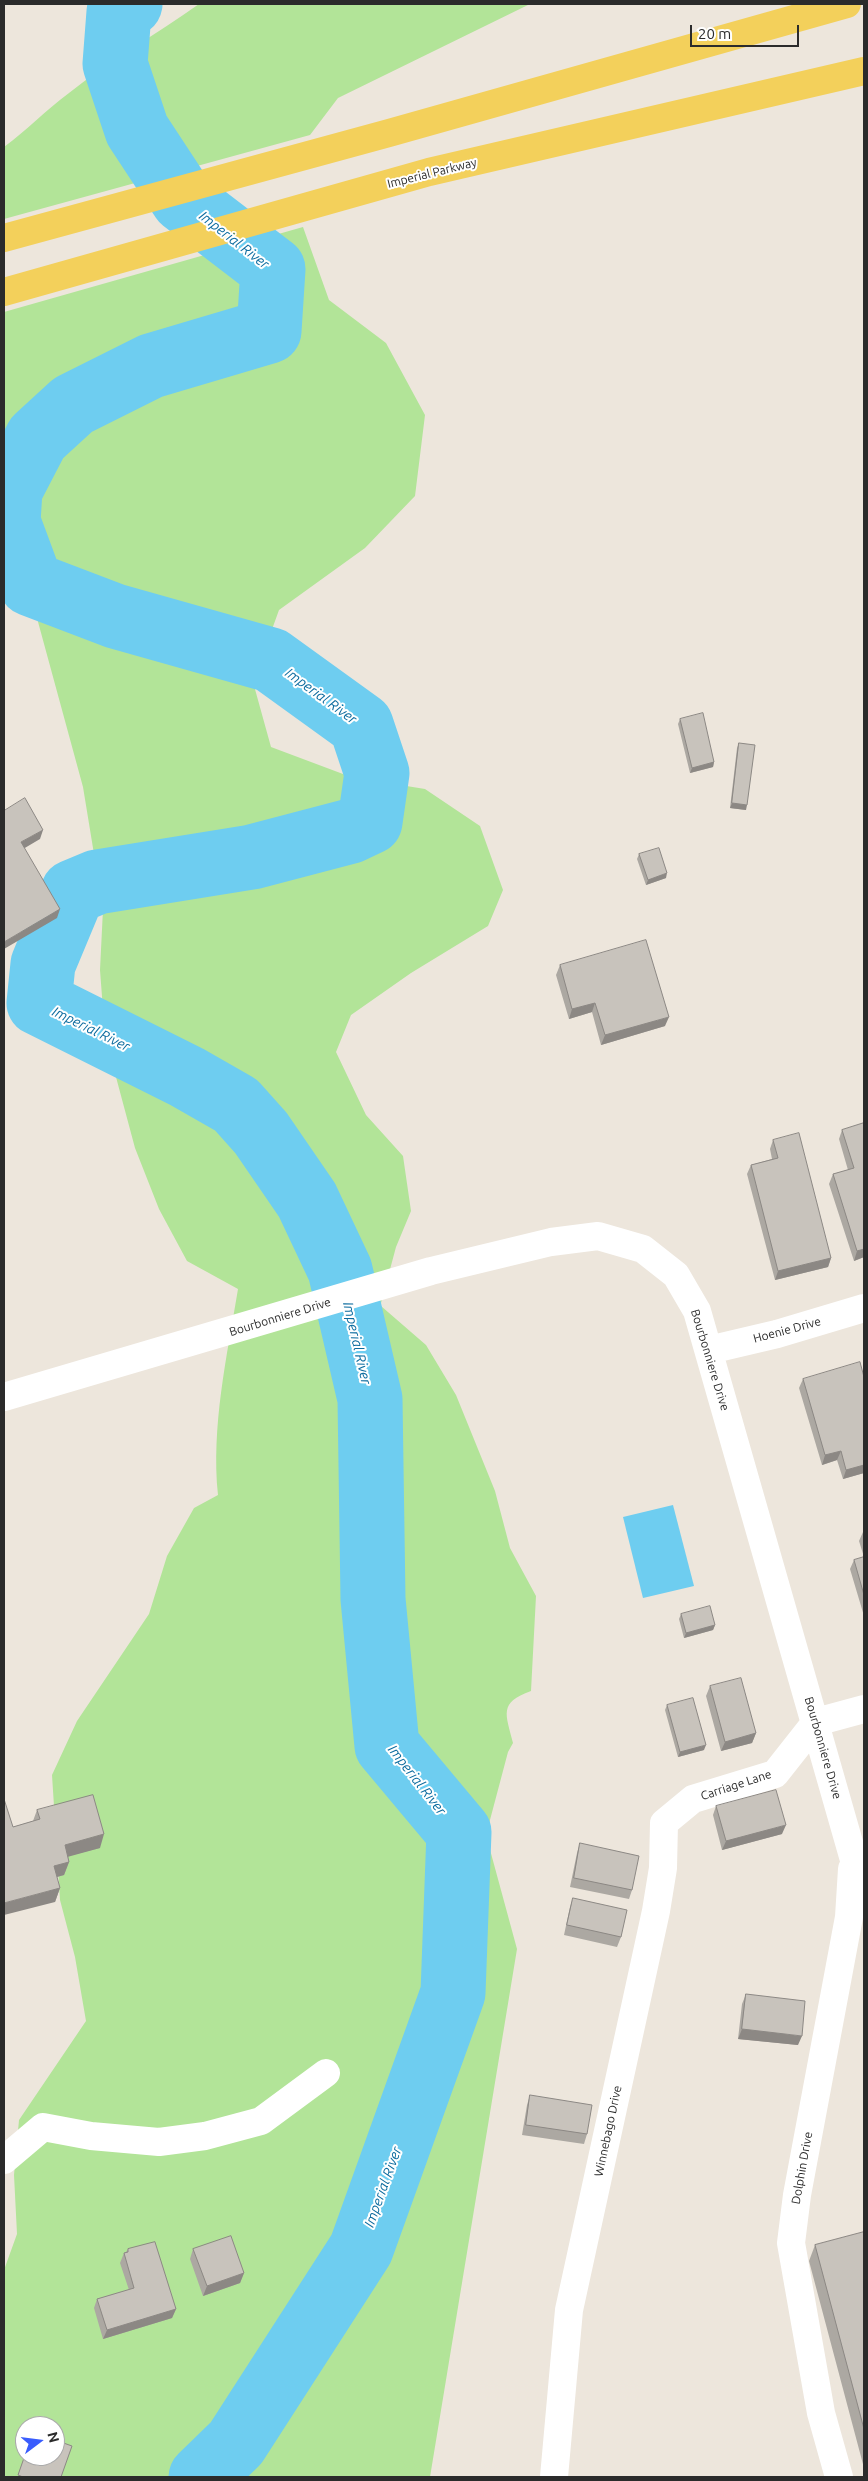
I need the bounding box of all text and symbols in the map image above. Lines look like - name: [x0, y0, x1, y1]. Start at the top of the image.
- scale bar: [693, 15, 802, 47]
- text: 20 m: [698, 25, 731, 42]
- street label: Imperial Parkway: [386, 155, 478, 191]
- water label: Imperial River: [196, 207, 272, 273]
- water label: Imperial River: [282, 664, 360, 728]
- water label: Imperial River: [49, 1003, 133, 1055]
- street label: Bourbonniere Drive: [227, 1295, 333, 1339]
- water label: Imperial River: [339, 1300, 375, 1386]
- street label: Bourbonniere Drive: [688, 1307, 732, 1413]
- street label: Hoenie Drive: [752, 1314, 822, 1346]
- street label: Bourbonniere Drive: [802, 1695, 844, 1801]
- water label: Imperial River: [384, 1742, 450, 1818]
- street label: Carriage Lane: [699, 1767, 773, 1803]
- street label: Winnebago Drive: [591, 2084, 625, 2178]
- street label: Dolphin Drive: [789, 2131, 815, 2205]
- water label: Imperial River: [361, 2144, 405, 2230]
- north arrow: [15, 2416, 65, 2466]
- text: N: [44, 2430, 63, 2444]

